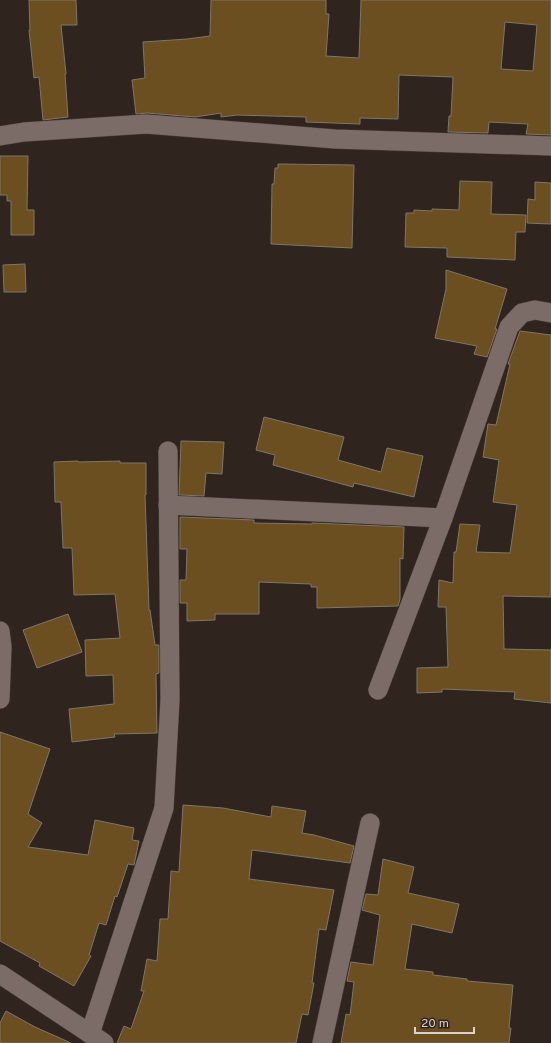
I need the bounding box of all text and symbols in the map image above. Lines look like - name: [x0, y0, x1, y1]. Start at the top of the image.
- scale bar: [415, 1009, 474, 1035]
- text: 20 m: [421, 1016, 449, 1032]

